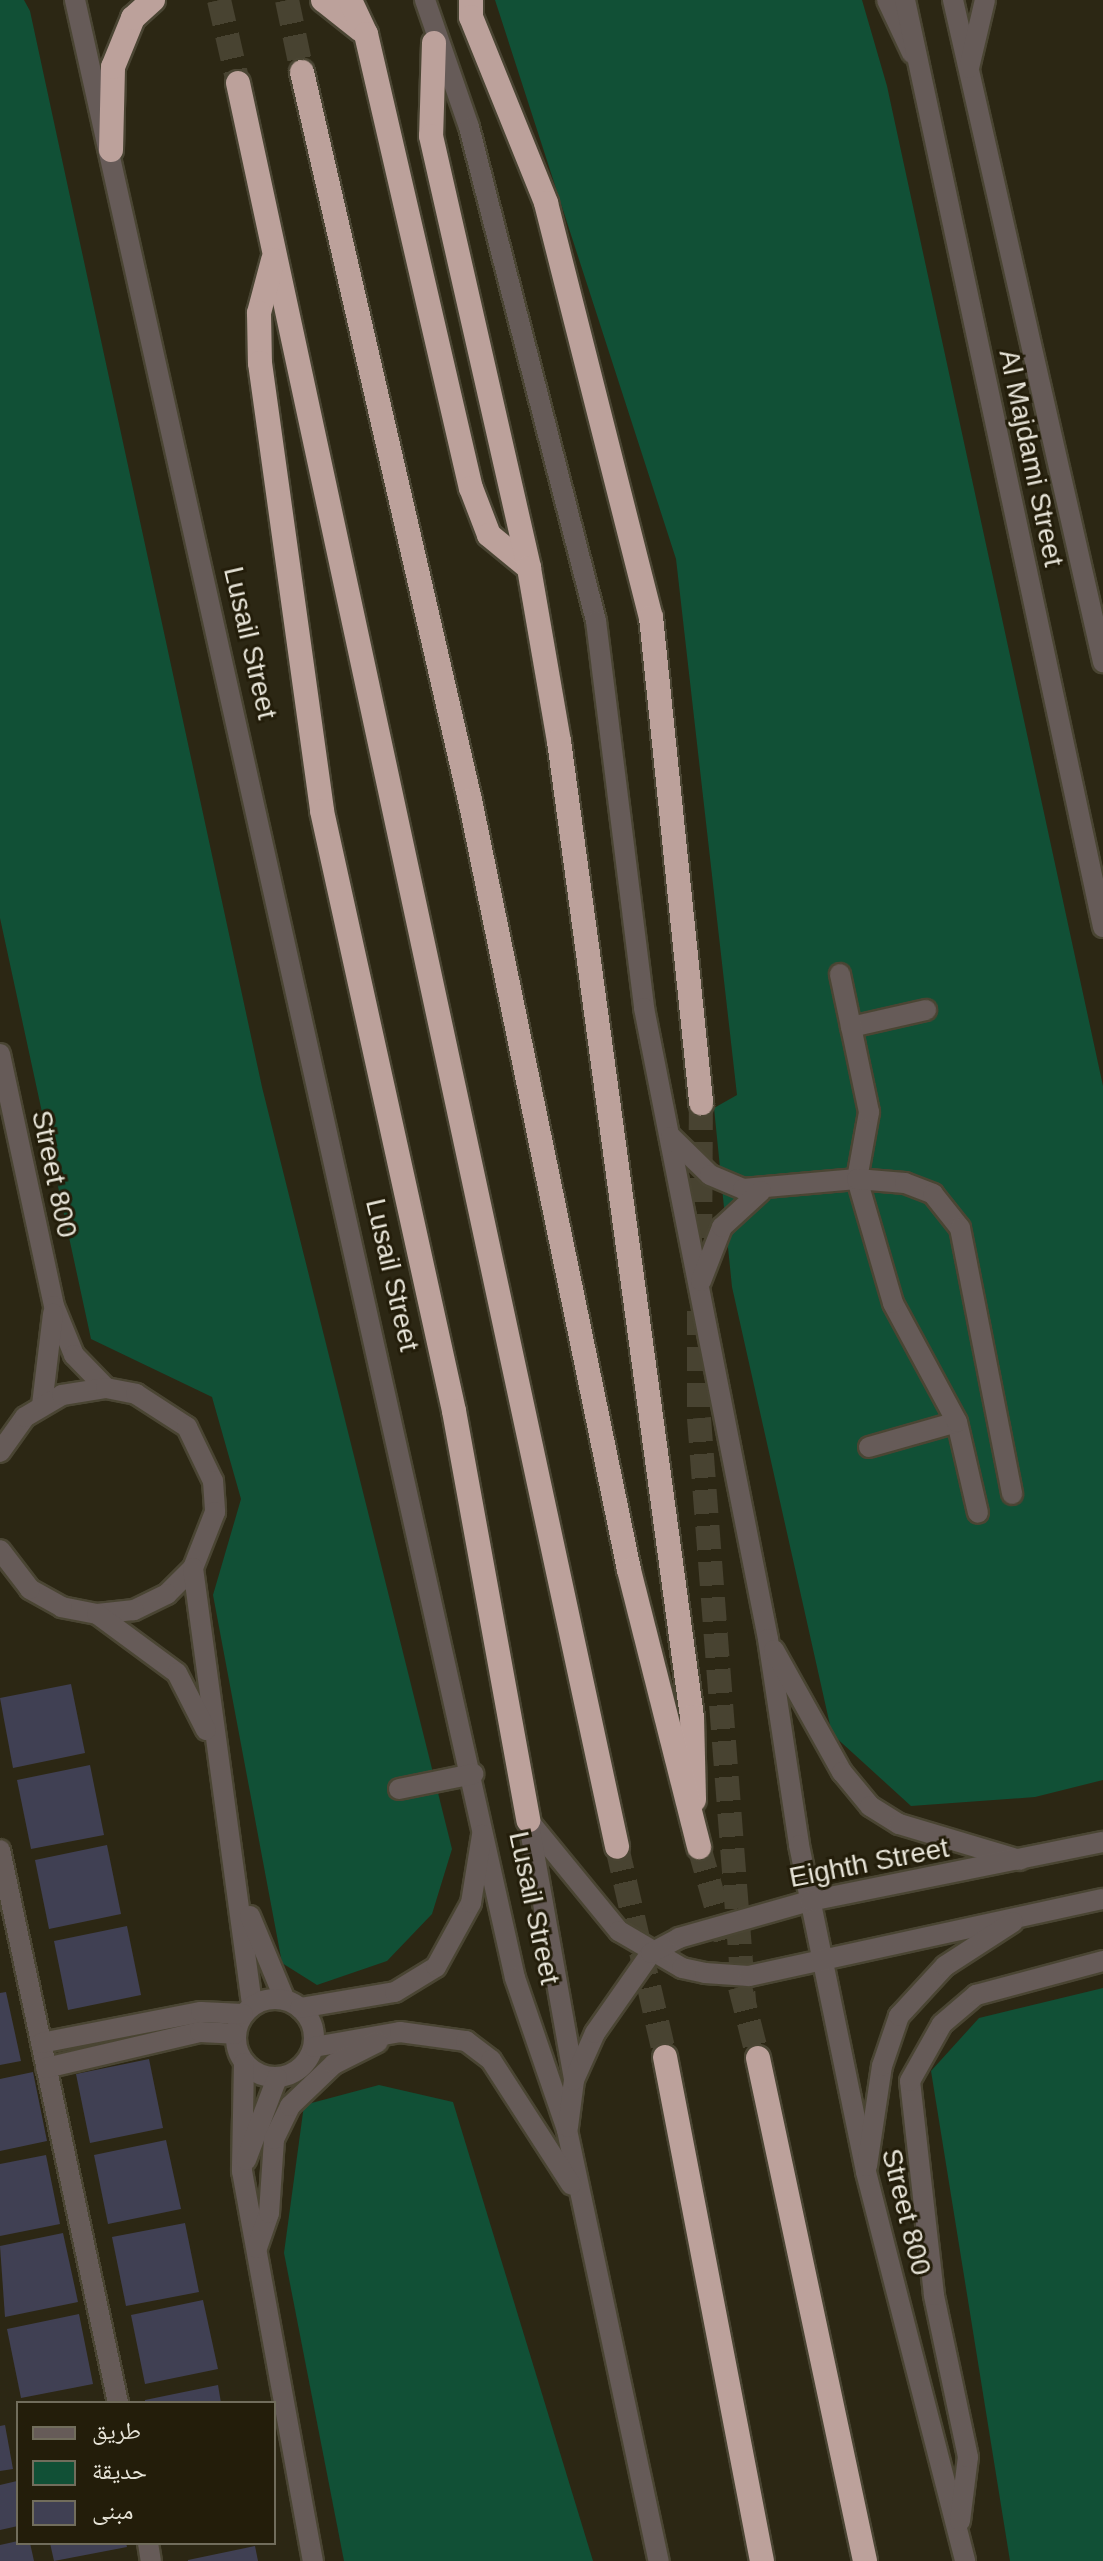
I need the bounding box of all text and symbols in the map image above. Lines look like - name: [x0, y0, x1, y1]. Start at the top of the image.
- street label: Al Majdami Street: [992, 346, 1070, 570]
- street label: Lusail Street: [216, 563, 284, 723]
- street label: Street 800: [24, 1107, 84, 1241]
- street label: Lusail Street: [358, 1195, 426, 1355]
- street label: Lusail Street: [501, 1828, 567, 1988]
- street label: Eighth Street: [786, 1831, 952, 1895]
- street label: Street 800: [874, 2145, 938, 2279]
- legend: [16, 2401, 276, 2545]
- text: طريق: [92, 2417, 141, 2444]
- text: حديقة: [92, 2457, 147, 2484]
- text: مبنى: [92, 2497, 133, 2524]

